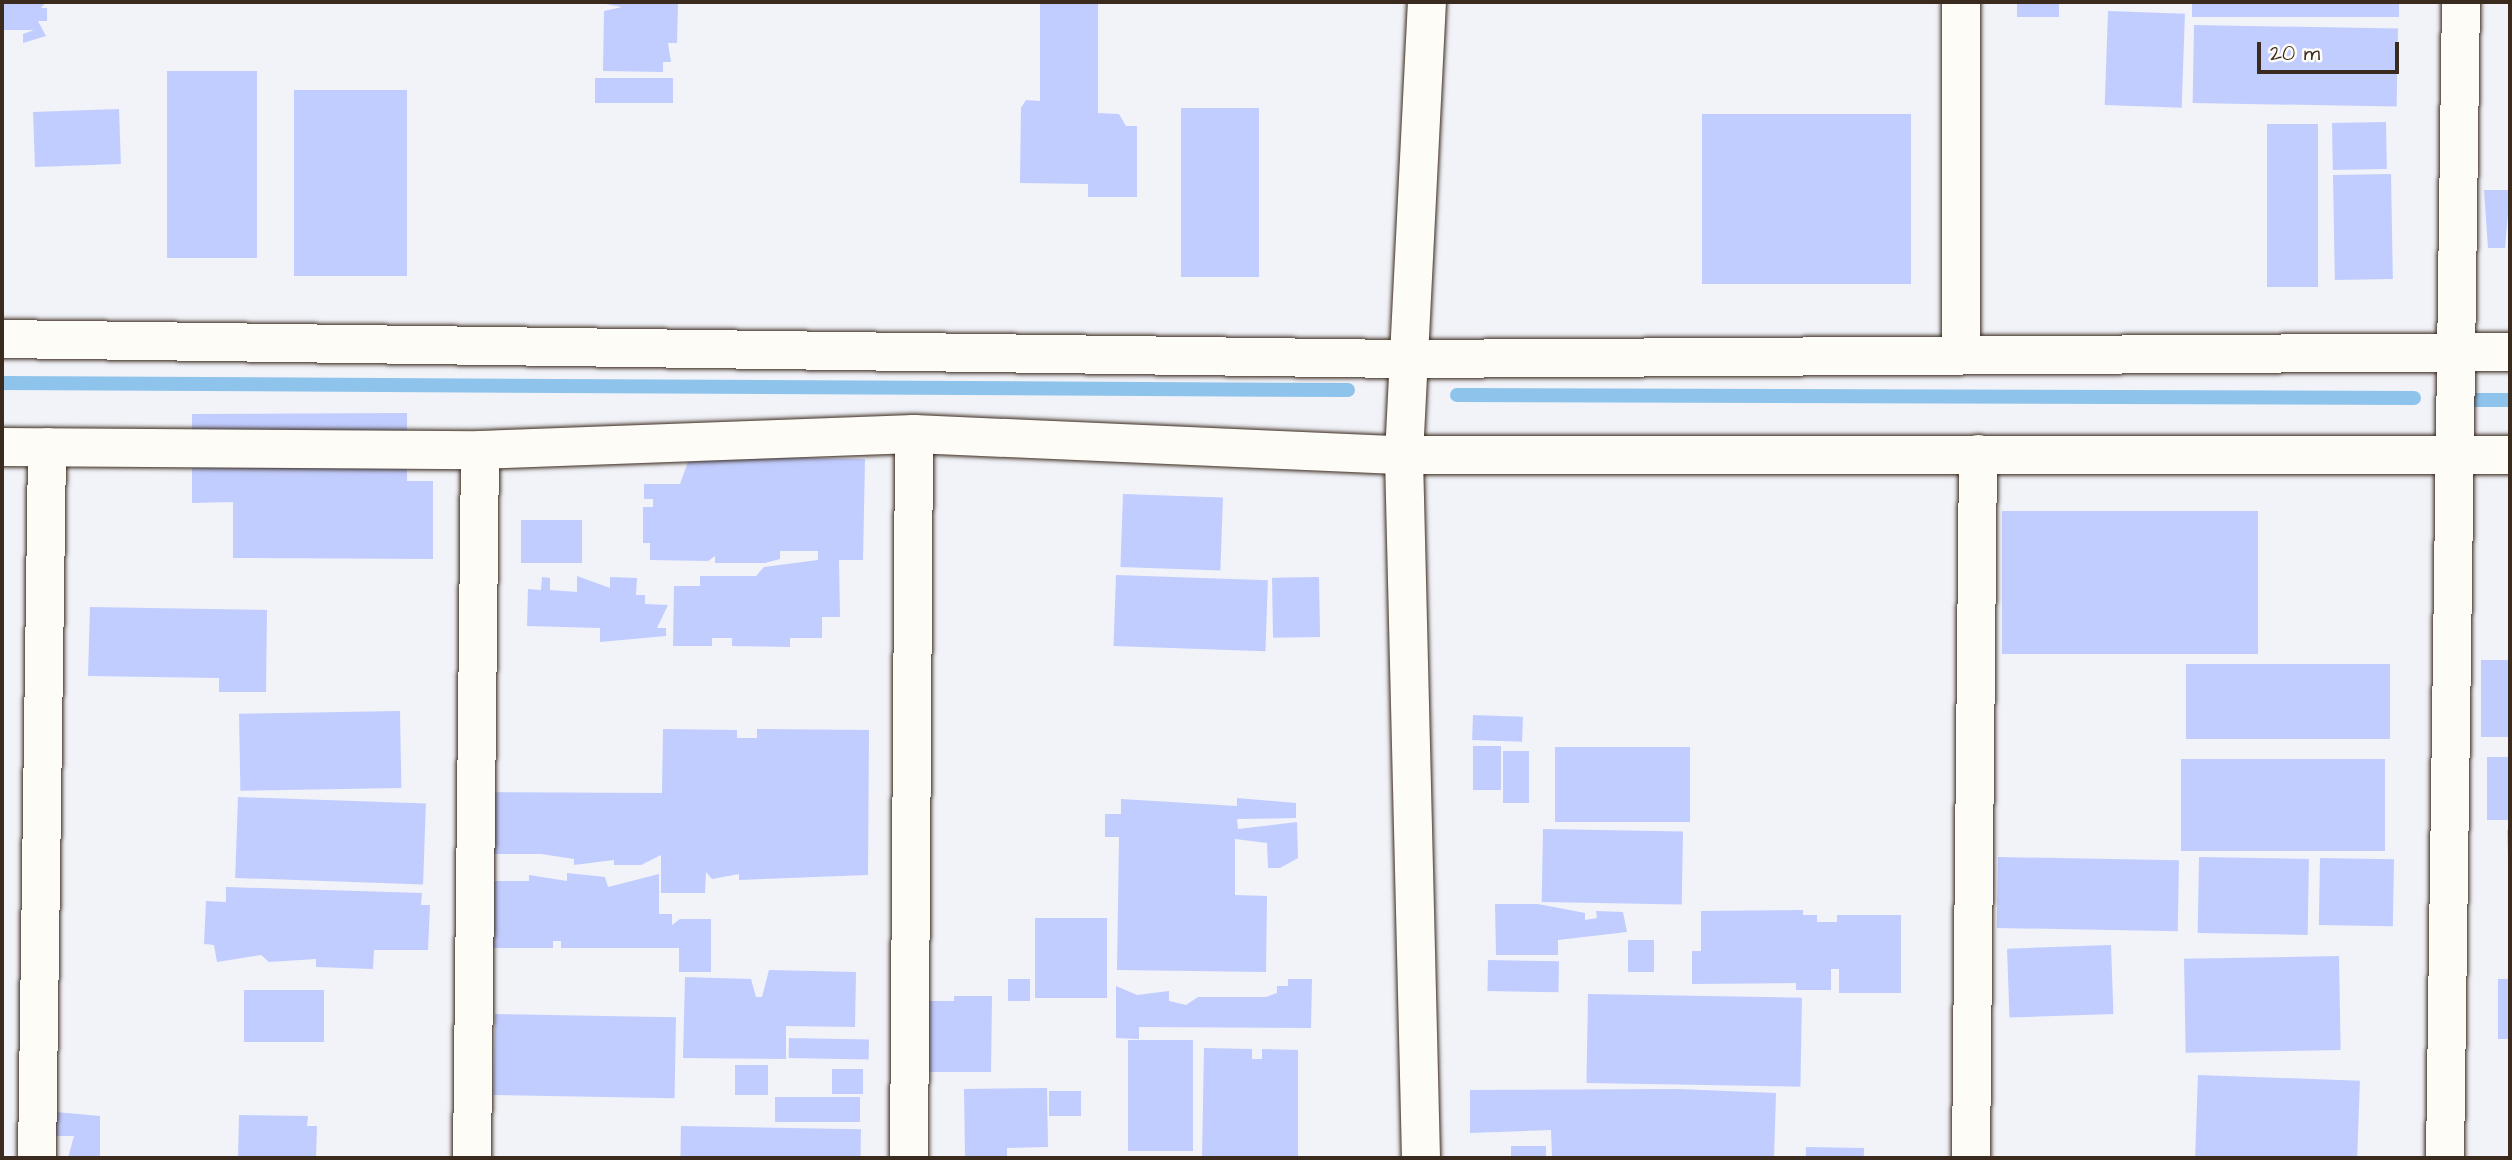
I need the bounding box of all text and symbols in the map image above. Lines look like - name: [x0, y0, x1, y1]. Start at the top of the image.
- scale bar: [2260, 28, 2402, 72]
- text: 20 m: [2270, 39, 2320, 68]

